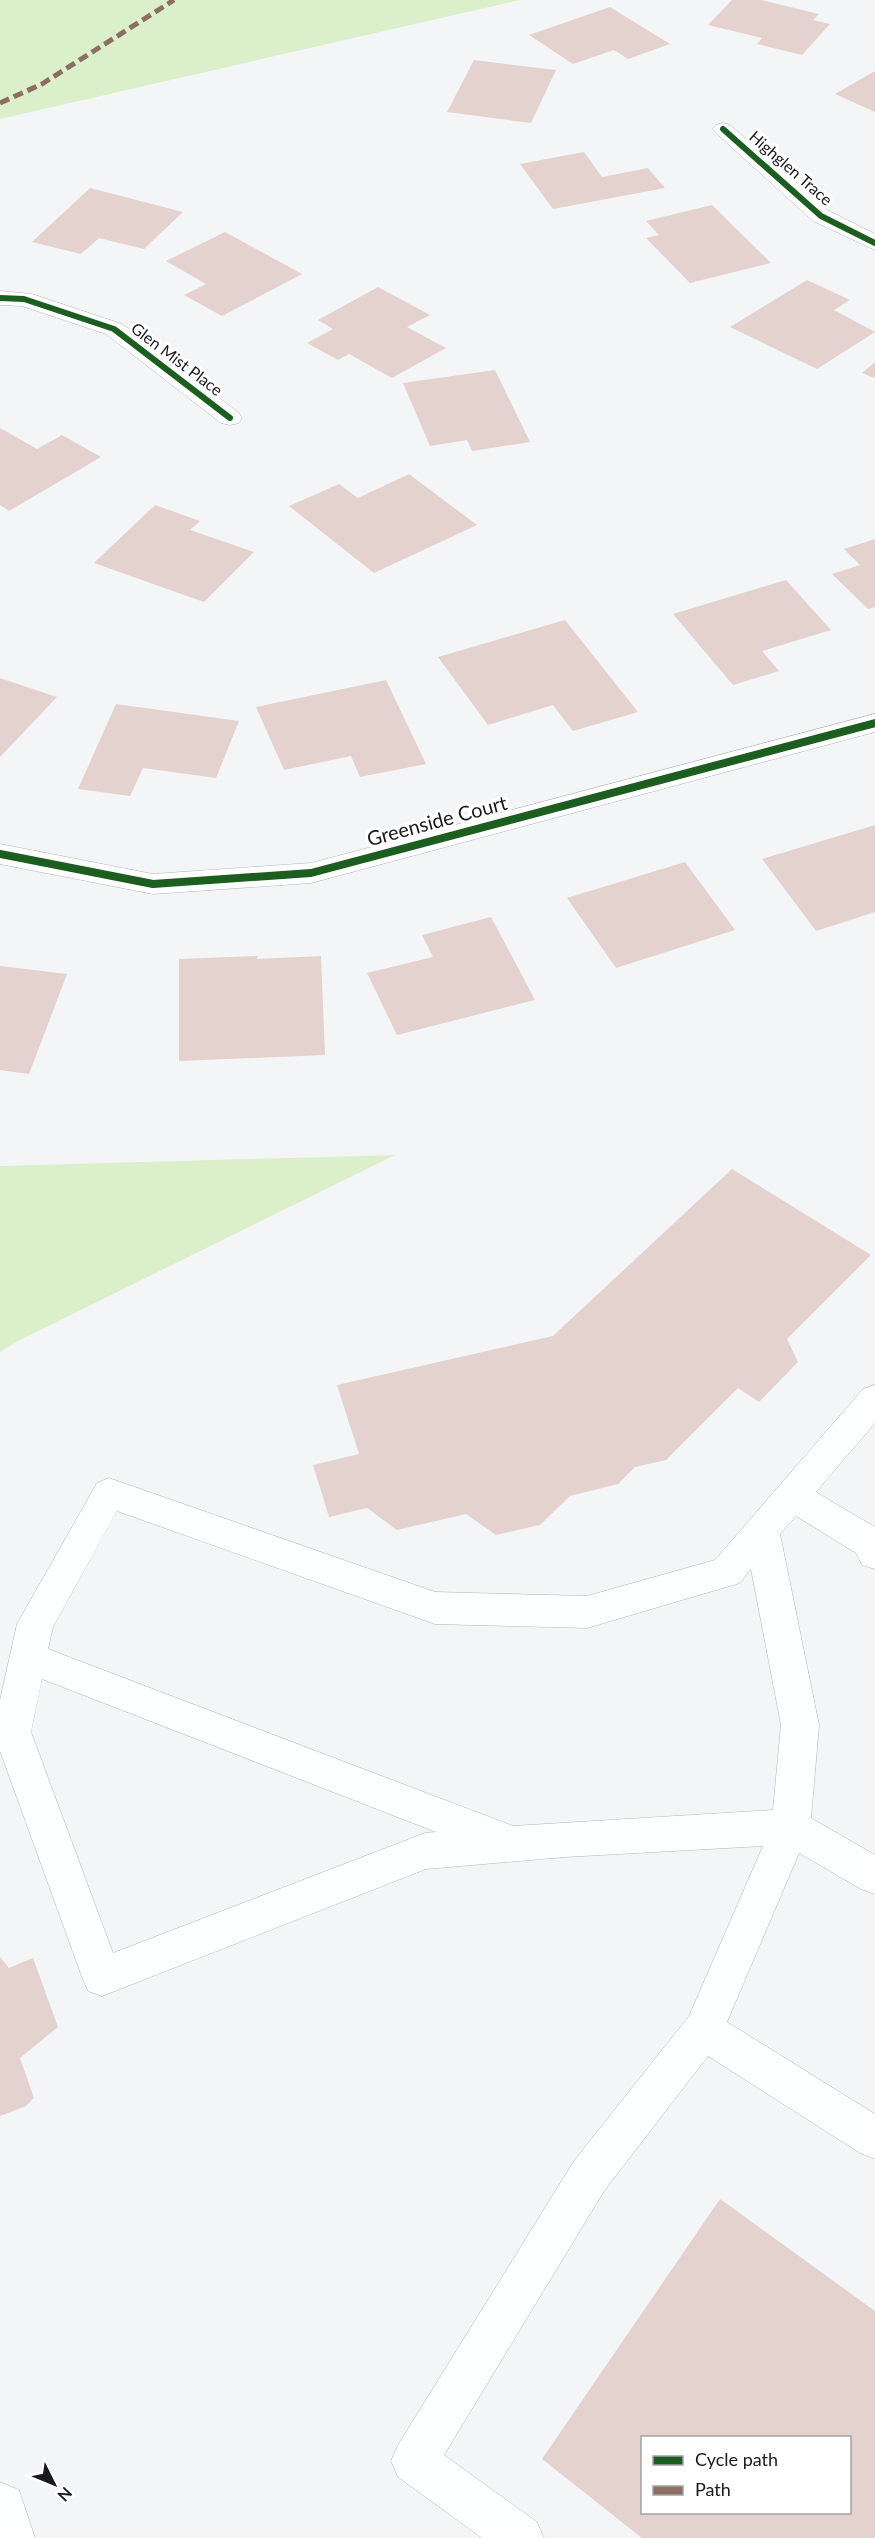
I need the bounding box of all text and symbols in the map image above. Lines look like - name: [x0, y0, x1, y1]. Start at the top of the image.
- street label: Highglen Trace: [746, 126, 837, 209]
- street label: Glen Mist Place: [128, 318, 227, 399]
- street label: Greenside Court: [364, 790, 509, 850]
- legend: [641, 2436, 851, 2514]
- text: Cycle path: [695, 2448, 778, 2470]
- north arrow: [24, 2454, 84, 2514]
- text: Path: [695, 2478, 731, 2500]
- text: N: [54, 2484, 76, 2506]

